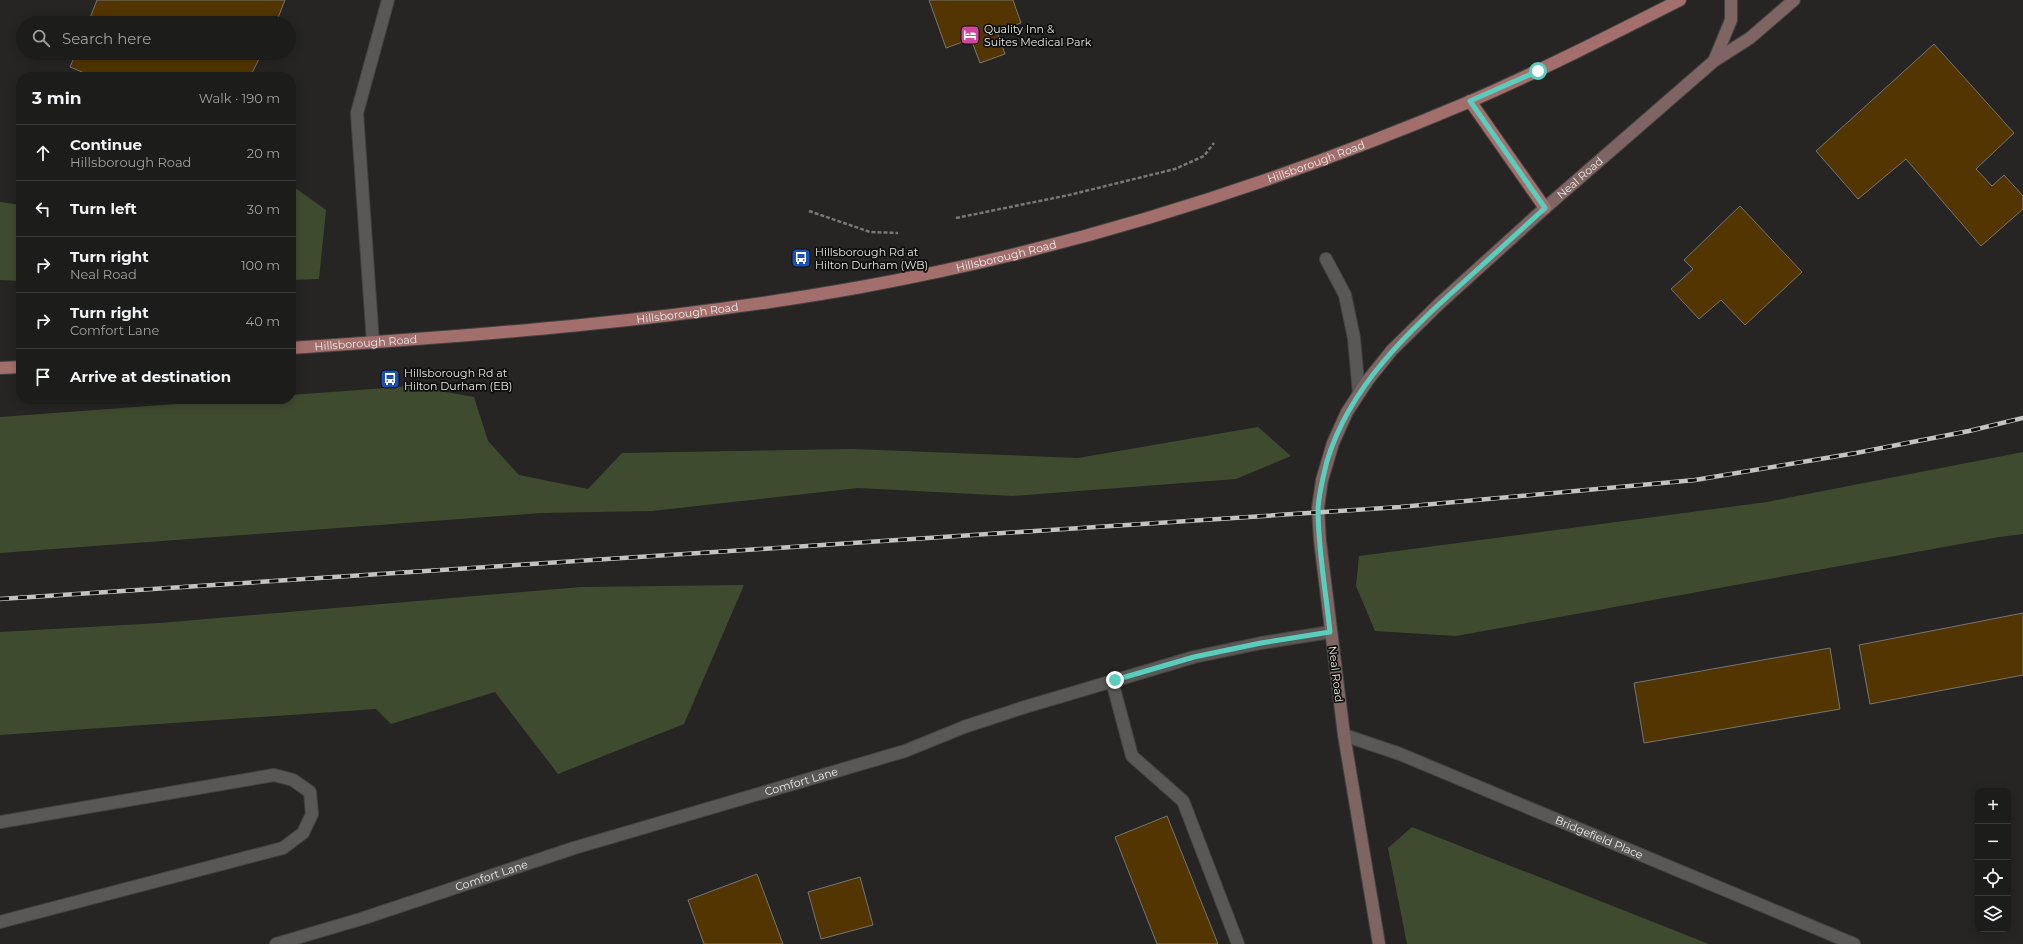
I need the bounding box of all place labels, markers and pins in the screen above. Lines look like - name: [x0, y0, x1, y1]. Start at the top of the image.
- place label: Quality Inn & Suites Medical Park: [984, 22, 1092, 49]
- hotel icon: Quality Inn & Suites Medical Park: [959, 24, 981, 46]
- place label: Hillsborough Rd at Hilton Durham (WB): [815, 245, 928, 272]
- bus stop icon: Hillsborough Rd at Hilton Durham (WB): [790, 247, 812, 269]
- place label: Hillsborough Rd at Hilton Durham (EB): [404, 366, 512, 393]
- bus stop icon: Hillsborough Rd at Hilton Durham (EB): [379, 368, 401, 390]

